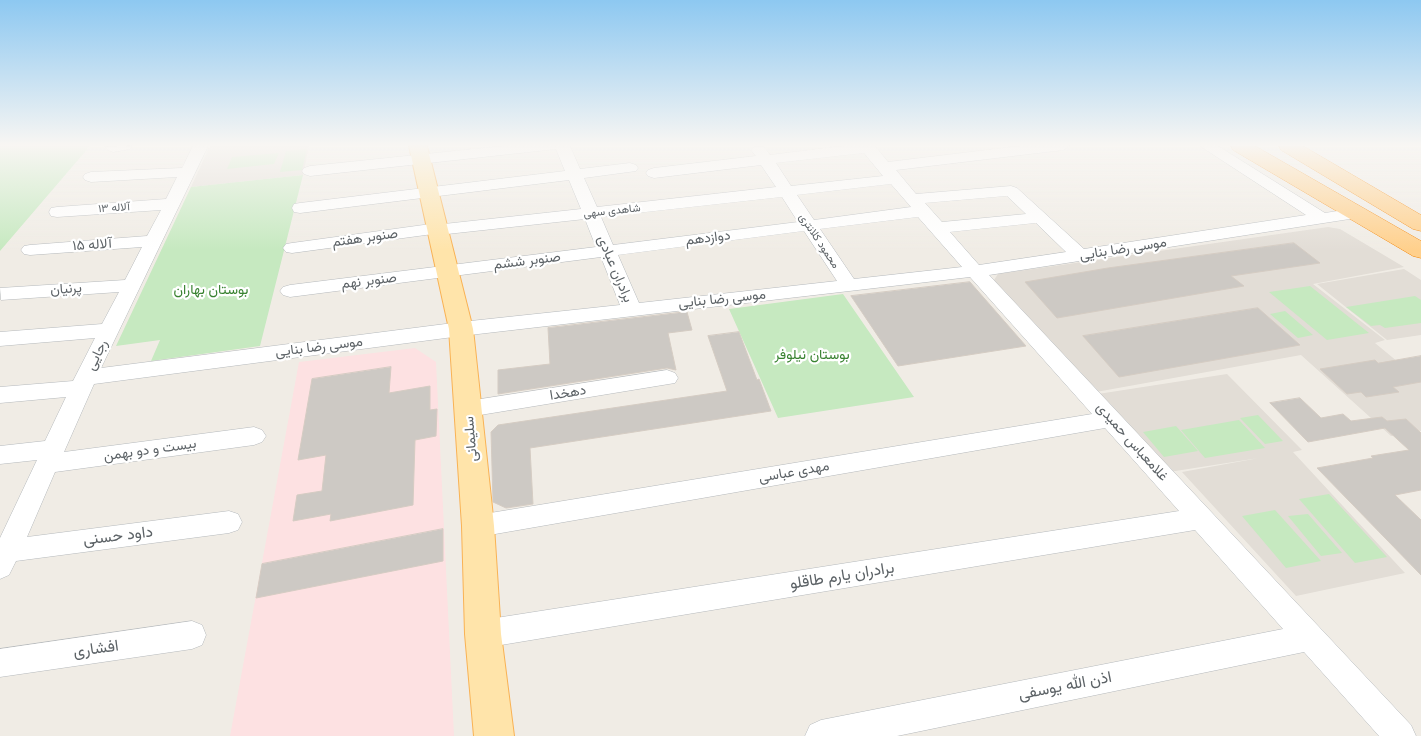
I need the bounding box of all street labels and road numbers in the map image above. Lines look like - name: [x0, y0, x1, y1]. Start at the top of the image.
- street label: آلاله ۱۳: [98, 200, 130, 216]
- street label: شاهدی سهی: [583, 201, 641, 221]
- street label: محمود کلانتری: [796, 211, 842, 271]
- street label: صنوبر هفتم: [331, 225, 399, 251]
- street label: دوازدهم: [685, 227, 731, 249]
- street label: برادران عبادی: [593, 233, 637, 305]
- street label: موسی رضا بنایی: [1078, 234, 1168, 264]
- street label: آلاله ۱۵: [72, 235, 112, 255]
- street label: صنوبر ششم: [492, 249, 562, 273]
- street label: صنوبر نهم: [340, 269, 398, 293]
- street label: پرنیان: [50, 280, 82, 298]
- street label: موسی رضا بنایی: [677, 286, 767, 312]
- street label: موسی رضا بنایی: [274, 333, 364, 361]
- street label: رجایی: [82, 337, 112, 373]
- street label: دهخدا: [549, 382, 587, 404]
- street label: غلامعباس حمیدی: [1092, 399, 1172, 485]
- street label: سلیمانی: [461, 416, 481, 462]
- street label: بیست و دو بهمن: [103, 435, 197, 465]
- street label: مهدی عباسی: [757, 458, 831, 486]
- street label: داود حسنی: [82, 522, 154, 550]
- street label: برادران یارم طاقلو: [788, 558, 896, 594]
- street label: افشاری: [72, 636, 120, 662]
- street label: اذن الله یوسفی: [1017, 668, 1113, 704]

